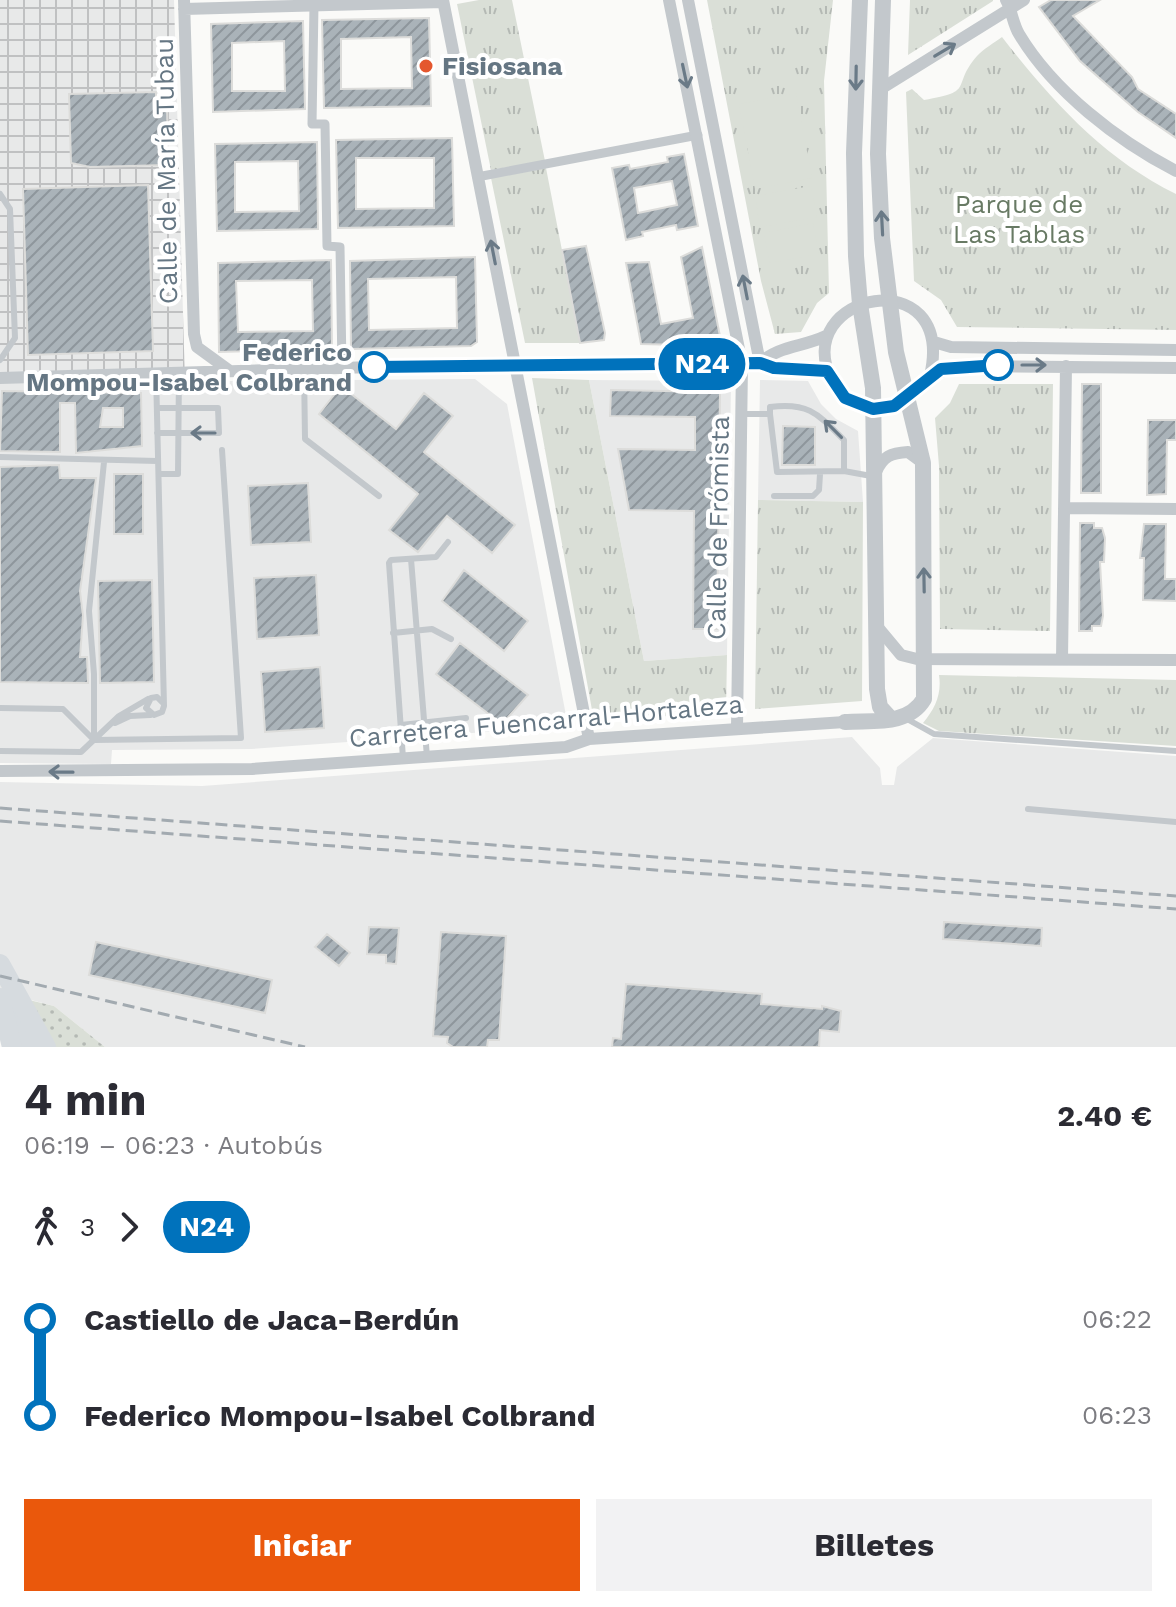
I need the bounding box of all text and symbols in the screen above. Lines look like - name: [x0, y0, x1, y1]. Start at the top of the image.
- street label: Calle de María Tubau: [149, 38, 183, 304]
- one-way arrow: [933, 41, 956, 57]
- place label: Fisiosana: [442, 51, 563, 81]
- marker: Fisiosana: [417, 57, 435, 75]
- one-way arrow: [679, 63, 694, 89]
- one-way arrow: [848, 64, 864, 91]
- park label: Parque de Las Tablas: [953, 189, 1085, 249]
- one-way arrow: [874, 210, 889, 237]
- one-way arrow: [485, 240, 500, 265]
- one-way arrow: [737, 274, 752, 300]
- place label: Federico Mompou-Isabel Colbrand: [26, 337, 352, 397]
- line badge: N24: [656, 338, 748, 390]
- text: N24: [674, 347, 730, 380]
- unlabelled marker: [983, 350, 1013, 380]
- marker: Federico Mompou-Isabel Colbrand: [359, 352, 389, 382]
- one-way arrow: [1020, 357, 1047, 373]
- street label: Calle de Frómista: [701, 415, 735, 640]
- one-way arrow: [824, 420, 843, 439]
- one-way arrow: [190, 425, 217, 441]
- one-way arrow: [916, 567, 932, 594]
- street label: Carretera Fuencarral-Hortaleza: [348, 689, 745, 753]
- one-way arrow: [48, 764, 75, 779]
- text: 4 min: [24, 1074, 147, 1126]
- text: 2.40 €: [1057, 1098, 1152, 1133]
- text: 06:19 – 06:23 · Autobús: [24, 1130, 323, 1160]
- icon: walk: [24, 1205, 68, 1249]
- icon: forward: [107, 1205, 151, 1249]
- text: N24: [179, 1210, 234, 1243]
- text: 3: [80, 1212, 95, 1242]
- text: Castiello de Jaca-Berdún: [84, 1302, 459, 1337]
- text: 06:22: [1082, 1304, 1152, 1334]
- text: Federico Mompou-Isabel Colbrand: [84, 1398, 596, 1433]
- text: 06:23: [1082, 1400, 1152, 1430]
- button: Iniciar: [24, 1499, 580, 1591]
- button: Billetes: [596, 1499, 1152, 1591]

